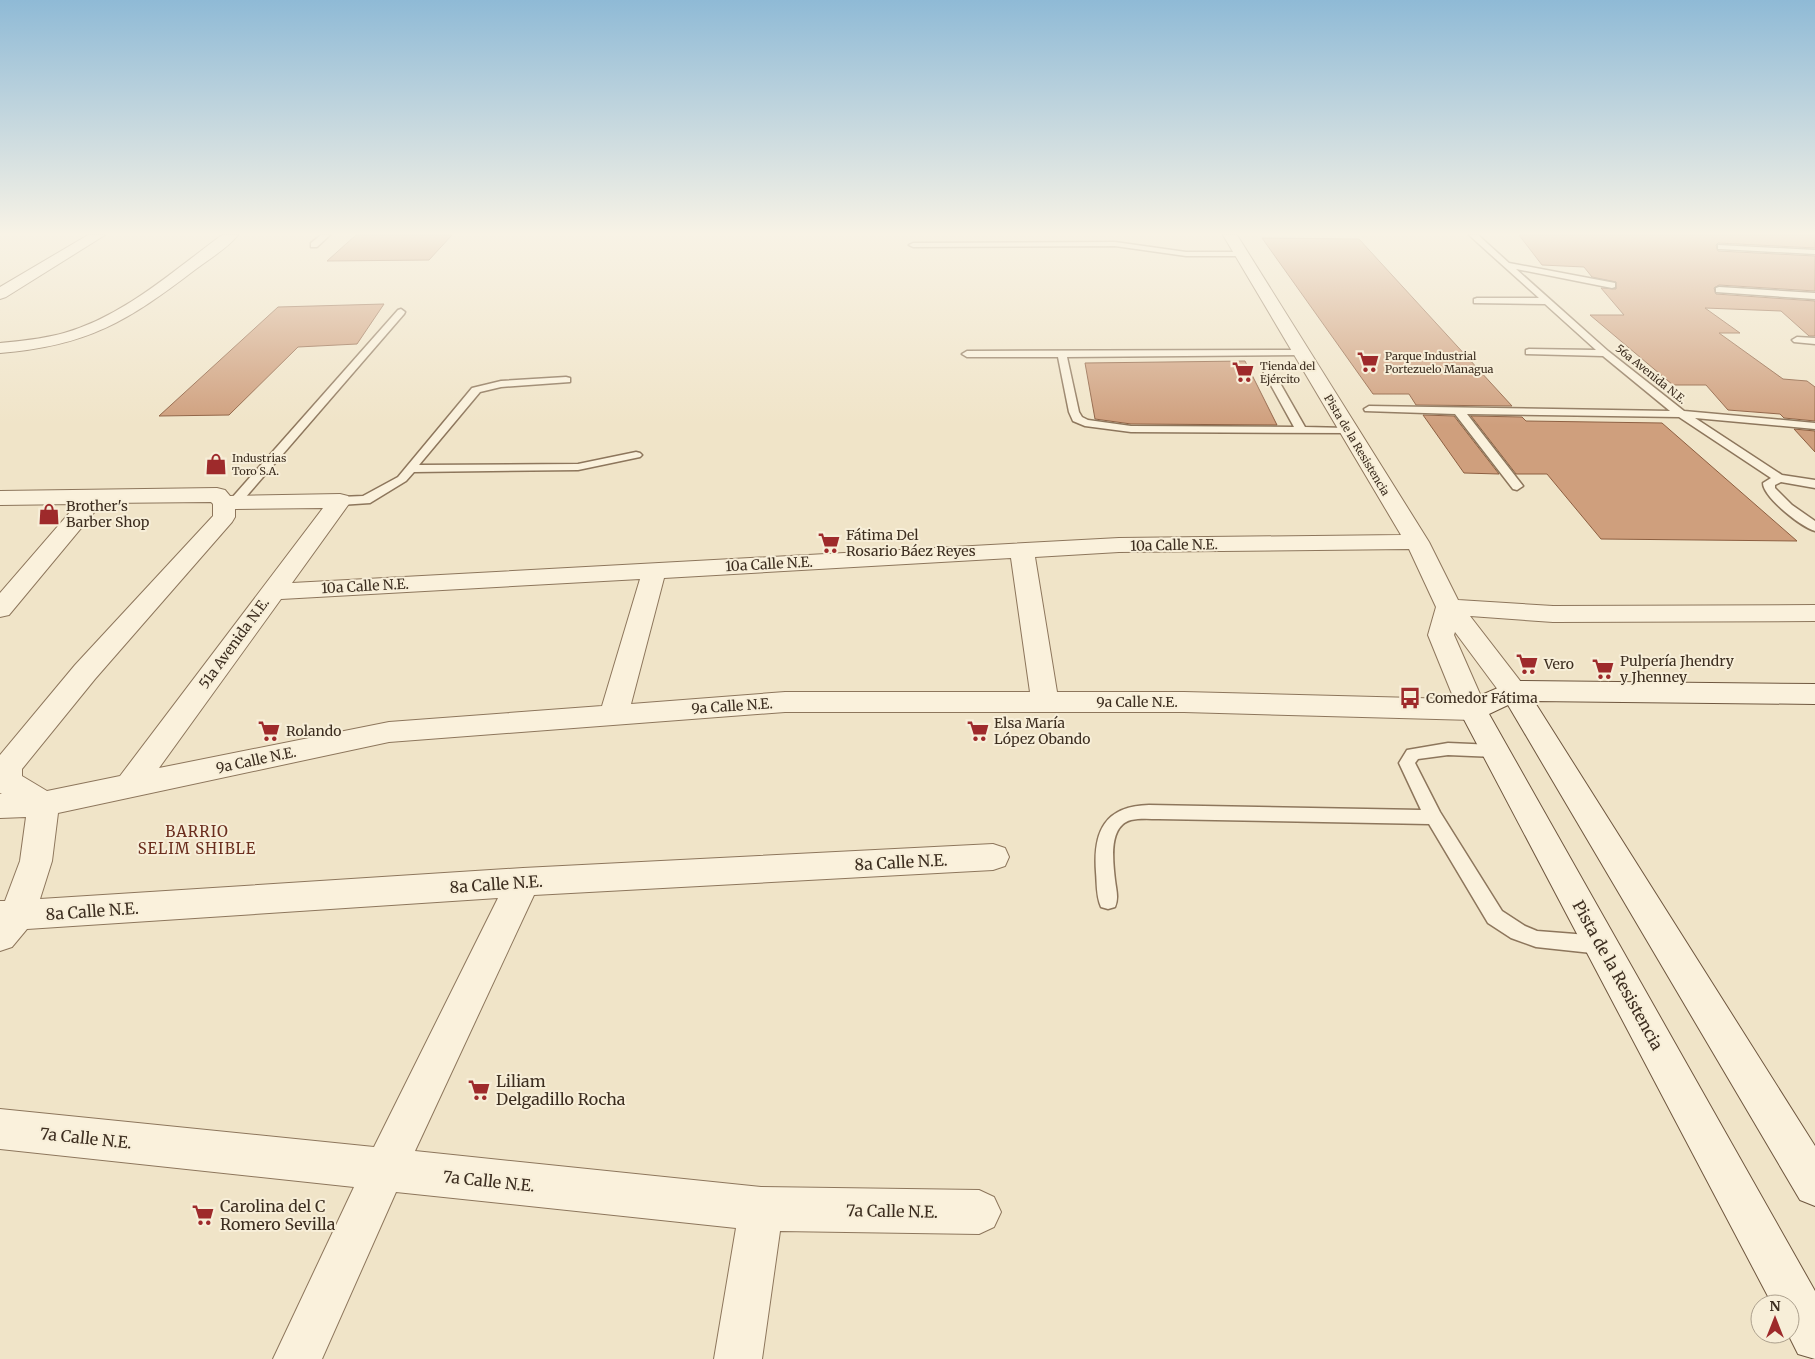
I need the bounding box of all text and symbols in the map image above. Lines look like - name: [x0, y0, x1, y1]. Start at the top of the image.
- street label: 56a Avenida N.E.: [1613, 341, 1689, 407]
- supermarket icon: Parque Industrial Portezuelo Managua: [1355, 349, 1381, 375]
- place label: Parque Industrial Portezuelo Managua: [1385, 349, 1494, 376]
- supermarket icon: Tienda del Ejército: [1230, 359, 1256, 385]
- place label: Tienda del Ejército: [1260, 359, 1316, 386]
- street label: Pista de la Resistencia: [1321, 392, 1393, 498]
- shop icon: Industrias Toro S.A.: [203, 451, 229, 477]
- place label: Industrias Toro S.A.: [232, 451, 286, 478]
- place label: Brother's Barber Shop: [66, 497, 150, 531]
- shop icon: Brother's Barber Shop: [36, 501, 62, 527]
- place label: Fátima Del Rosario Báez Reyes: [846, 526, 976, 560]
- supermarket icon: Fátima Del Rosario Báez Reyes: [816, 530, 842, 556]
- street label: 10a Calle N.E.: [1130, 535, 1218, 555]
- street label: 10a Calle N.E.: [725, 553, 813, 575]
- street label: 10a Calle N.E.: [321, 575, 409, 597]
- street label: 51a Avenida N.E.: [195, 594, 273, 692]
- supermarket icon: Vero: [1514, 651, 1540, 677]
- place label: Pulpería Jhendry y Jhenney: [1620, 652, 1735, 686]
- place label: Vero: [1543, 655, 1574, 673]
- supermarket icon: Pulpería Jhendry y Jhenney: [1590, 656, 1616, 682]
- bus stop icon: Comedor Fátima: [1397, 685, 1423, 711]
- place label: Comedor Fátima: [1426, 689, 1538, 707]
- street label: 9a Calle N.E.: [1096, 693, 1178, 711]
- street label: 9a Calle N.E.: [691, 694, 773, 718]
- place label: Elsa María López Obando: [994, 714, 1090, 748]
- supermarket icon: Rolando: [256, 718, 282, 744]
- supermarket icon: Elsa María López Obando: [965, 718, 991, 744]
- place label: Rolando: [286, 722, 341, 740]
- street label: 9a Calle N.E.: [214, 743, 298, 777]
- district label: BARRIO SELIM SHIBLE: [138, 822, 256, 858]
- street label: 8a Calle N.E.: [854, 850, 948, 874]
- street label: 8a Calle N.E.: [449, 871, 543, 897]
- street label: Pista de la Resistencia: [1569, 897, 1668, 1054]
- street label: 8a Calle N.E.: [45, 898, 139, 924]
- place label: Liliam Delgadillo Rocha: [496, 1071, 626, 1109]
- supermarket icon: Liliam Delgadillo Rocha: [466, 1077, 492, 1103]
- street label: 7a Calle N.E.: [39, 1123, 133, 1153]
- street label: 7a Calle N.E.: [442, 1166, 536, 1196]
- place label: Carolina del C Romero Sevilla: [220, 1196, 336, 1234]
- street label: 7a Calle N.E.: [846, 1200, 938, 1222]
- supermarket icon: Carolina del C Romero Sevilla: [190, 1202, 216, 1228]
- north arrow: [1750, 1294, 1800, 1344]
- text: N: [1769, 1297, 1781, 1315]

